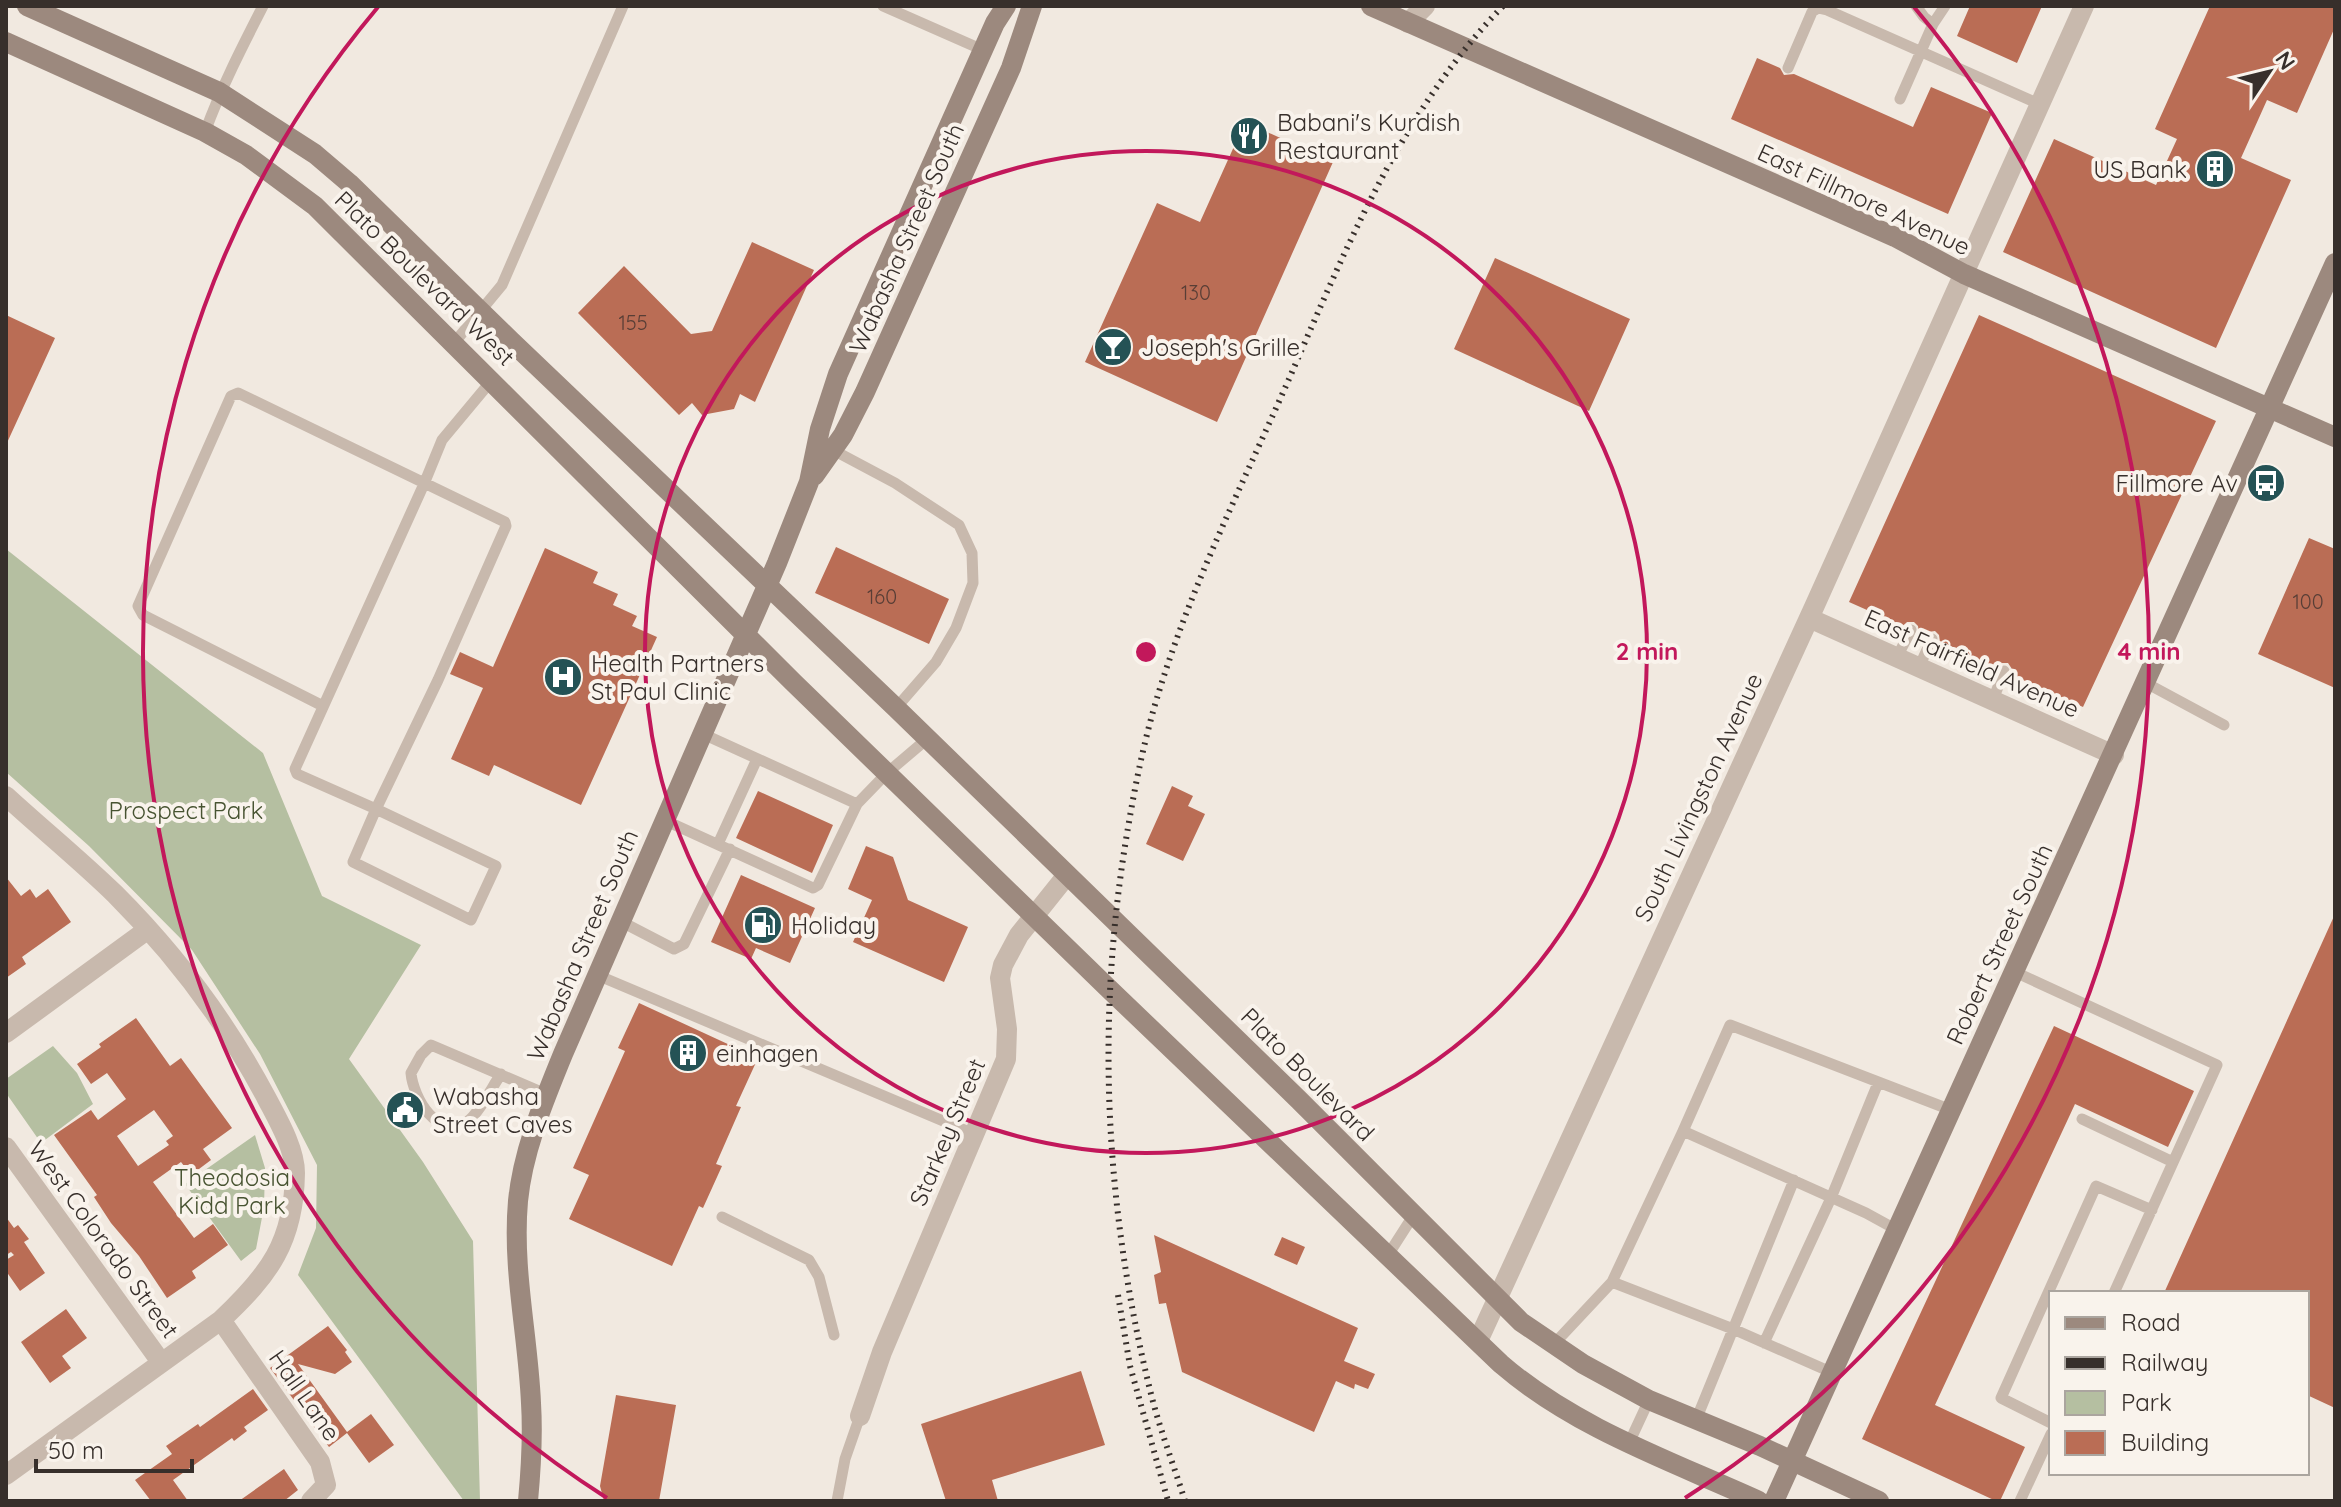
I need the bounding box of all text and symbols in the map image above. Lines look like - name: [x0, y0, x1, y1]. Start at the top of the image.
- north arrow: [2229, 32, 2309, 112]
- text: N: [2269, 46, 2301, 75]
- place label: Babani's Kurdish Restaurant: [1277, 107, 1461, 165]
- restaurant icon: Babani's Kurdish Restaurant: [1228, 115, 1270, 157]
- street label: Wabasha Street South: [842, 119, 970, 357]
- street label: East Fillmore Avenue: [1753, 137, 1975, 261]
- building icon: US Bank: [2194, 148, 2236, 190]
- place label: US Bank: [2093, 154, 2187, 184]
- street label: Plato Boulevard West: [329, 184, 521, 372]
- house number: 130: [1181, 280, 1211, 305]
- house number: 155: [618, 310, 648, 335]
- bar icon: Joseph's Grille: [1092, 326, 1134, 368]
- place label: Joseph's Grille: [1141, 332, 1300, 362]
- bus stop icon: Fillmore Av: [2245, 462, 2287, 504]
- place label: Fillmore Av: [2115, 468, 2238, 498]
- house number: 160: [867, 584, 897, 609]
- house number: 100: [2292, 589, 2324, 614]
- street label: East Fairfield Avenue: [1860, 602, 2084, 724]
- text: 2 min: [1616, 636, 1678, 666]
- text: 4 min: [2118, 636, 2180, 666]
- centre of rings: [1132, 638, 1160, 666]
- place label: Health Partners St Paul Clinic: [591, 648, 764, 706]
- hospital icon: Health Partners St Paul Clinic: [542, 656, 584, 698]
- street label: South Livingston Avenue: [1627, 668, 1769, 926]
- park label: Prospect Park: [109, 795, 263, 825]
- street label: Wabasha Street South: [520, 825, 644, 1065]
- street label: Robert Street South: [1939, 839, 2059, 1049]
- fuel station icon: Holiday: [742, 904, 784, 946]
- place label: Holiday: [791, 910, 876, 940]
- street label: Plato Boulevard: [1235, 1001, 1381, 1147]
- building icon: einhagen: [667, 1032, 709, 1074]
- place label: einhagen: [716, 1038, 819, 1068]
- street label: Starkey Street: [903, 1054, 991, 1210]
- place label: Wabasha Street Caves: [433, 1081, 572, 1139]
- public building icon: Wabasha Street Caves: [384, 1089, 426, 1131]
- street label: West Colorado Street: [22, 1134, 186, 1344]
- park label: Theodosia Kidd Park: [174, 1162, 290, 1220]
- legend: [2049, 1291, 2309, 1475]
- text: Road: [2121, 1307, 2181, 1337]
- street label: Hall Lane: [263, 1344, 347, 1446]
- text: Railway: [2121, 1347, 2208, 1377]
- text: Park: [2121, 1387, 2172, 1417]
- scale bar: [36, 1423, 192, 1473]
- text: Building: [2121, 1427, 2209, 1457]
- text: 50 m: [48, 1435, 104, 1465]

